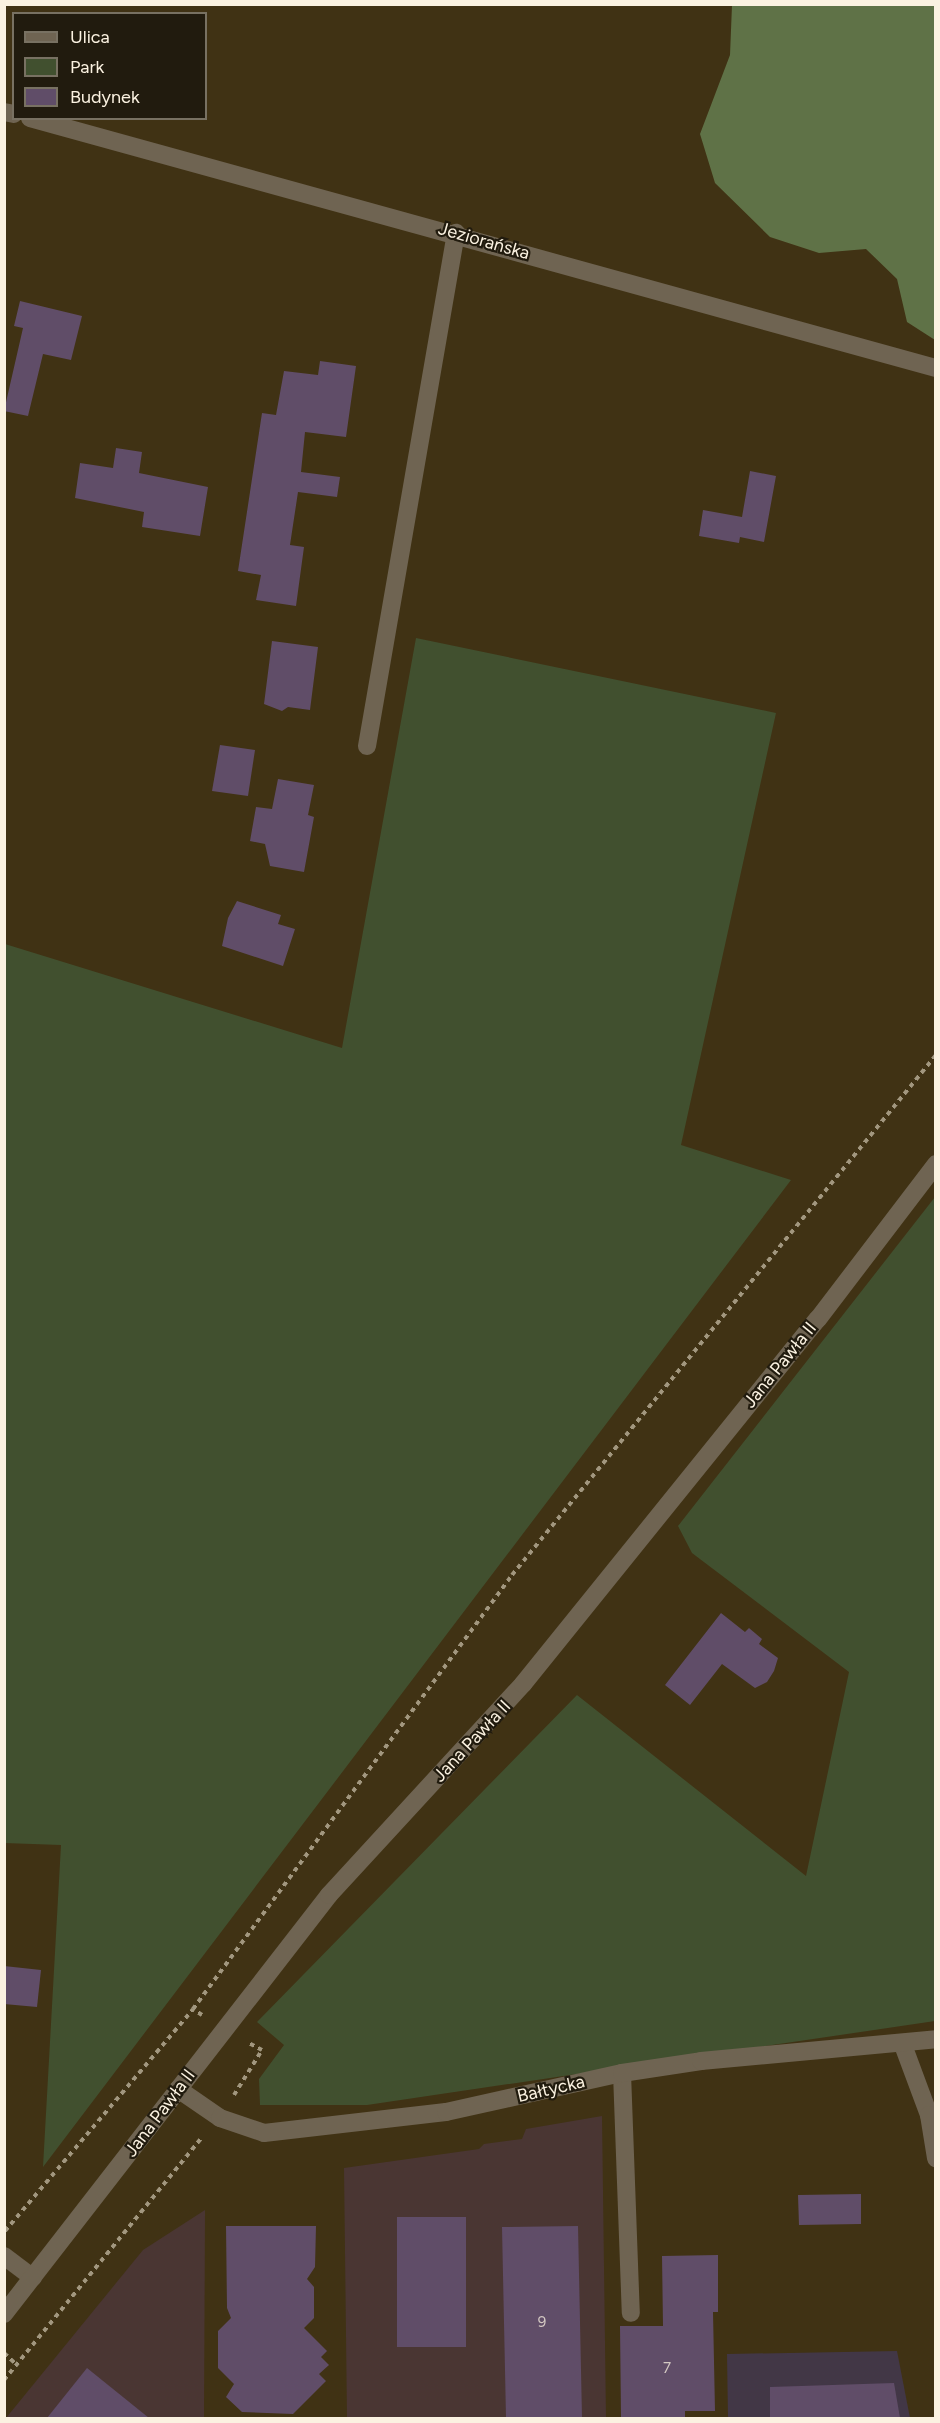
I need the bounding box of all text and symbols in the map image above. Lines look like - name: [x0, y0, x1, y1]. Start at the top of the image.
- legend: [12, 12, 207, 120]
- text: Ulica: [70, 26, 110, 48]
- text: Park: [70, 56, 104, 78]
- text: Budynek: [70, 86, 140, 108]
- street label: Jeziorańska: [436, 218, 532, 264]
- street label: Jana Pawła II: [739, 1318, 821, 1412]
- street label: Jana Pawła II: [429, 1696, 515, 1786]
- street label: Jana Pawła II: [120, 2065, 200, 2161]
- street label: Bałtycka: [515, 2071, 587, 2107]
- house number: 9: [538, 2314, 546, 2332]
- house number: 7: [663, 2360, 671, 2378]

